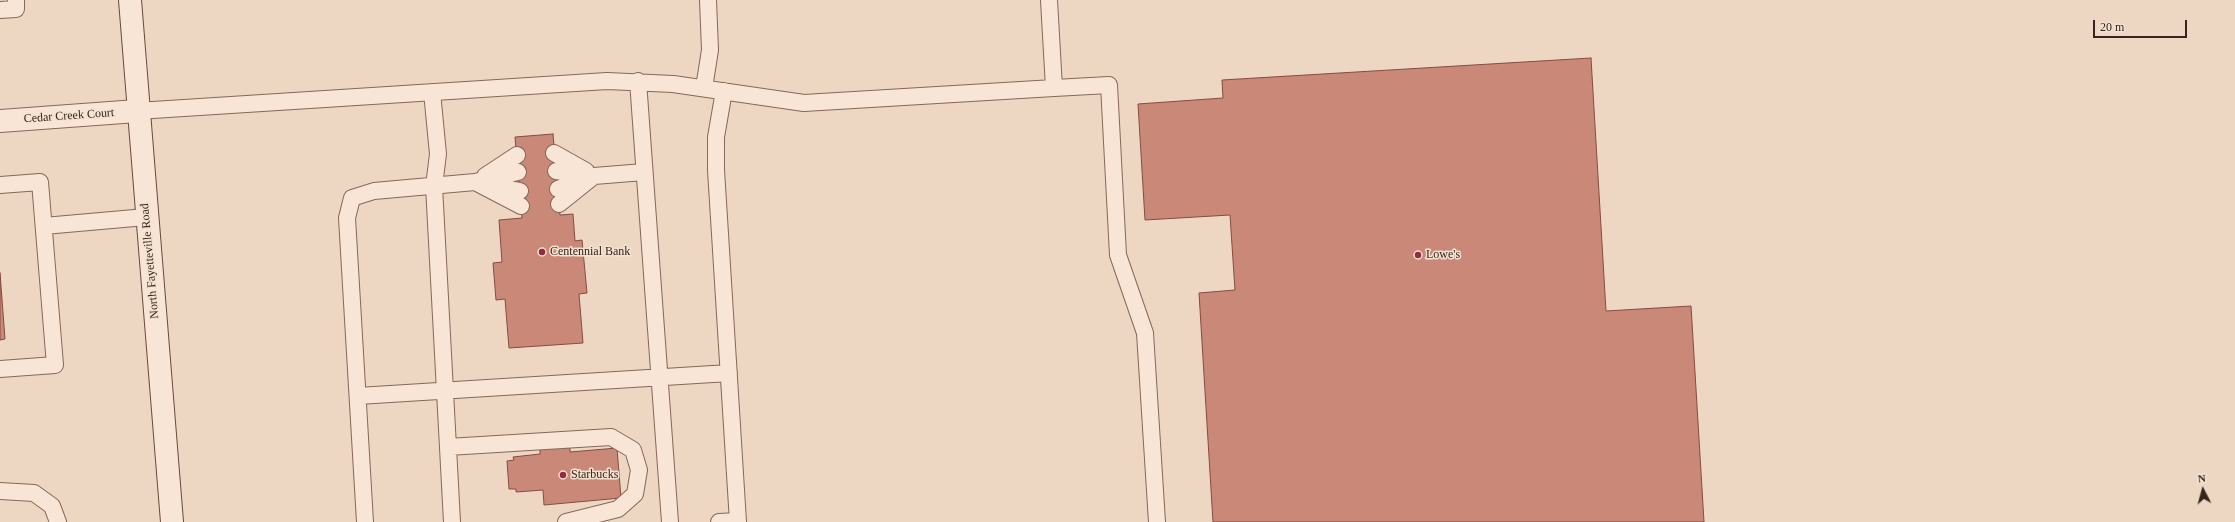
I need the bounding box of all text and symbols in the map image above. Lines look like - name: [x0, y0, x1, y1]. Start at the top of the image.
- scale bar: [2095, 12, 2189, 38]
- text: 20 m: [2100, 20, 2124, 34]
- street label: Cedar Creek Court: [23, 106, 115, 126]
- street label: North Fayetteville Road: [138, 203, 162, 319]
- place label: Centennial Bank: [550, 245, 630, 259]
- marker: Centennial Bank: [537, 247, 547, 257]
- place label: Lowe's: [1426, 248, 1460, 262]
- marker: Lowe's: [1413, 250, 1423, 260]
- place label: Starbucks: [571, 468, 618, 482]
- marker: Starbucks: [558, 470, 568, 480]
- north arrow: [2183, 470, 2223, 510]
- text: N: [2197, 472, 2206, 484]

